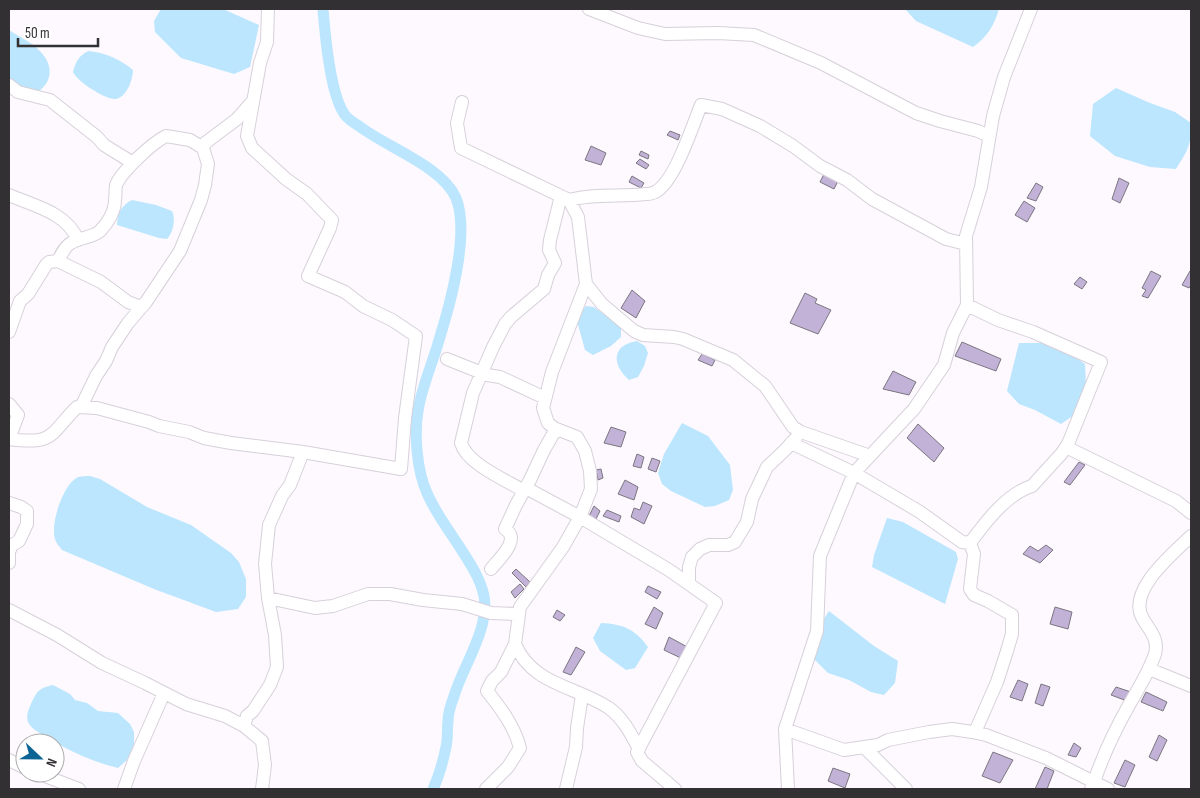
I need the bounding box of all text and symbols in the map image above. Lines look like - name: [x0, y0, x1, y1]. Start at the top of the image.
- scale bar: [18, 15, 98, 47]
- text: 50 m: [25, 24, 50, 43]
- north arrow: [15, 733, 65, 783]
- text: N: [42, 756, 61, 769]

